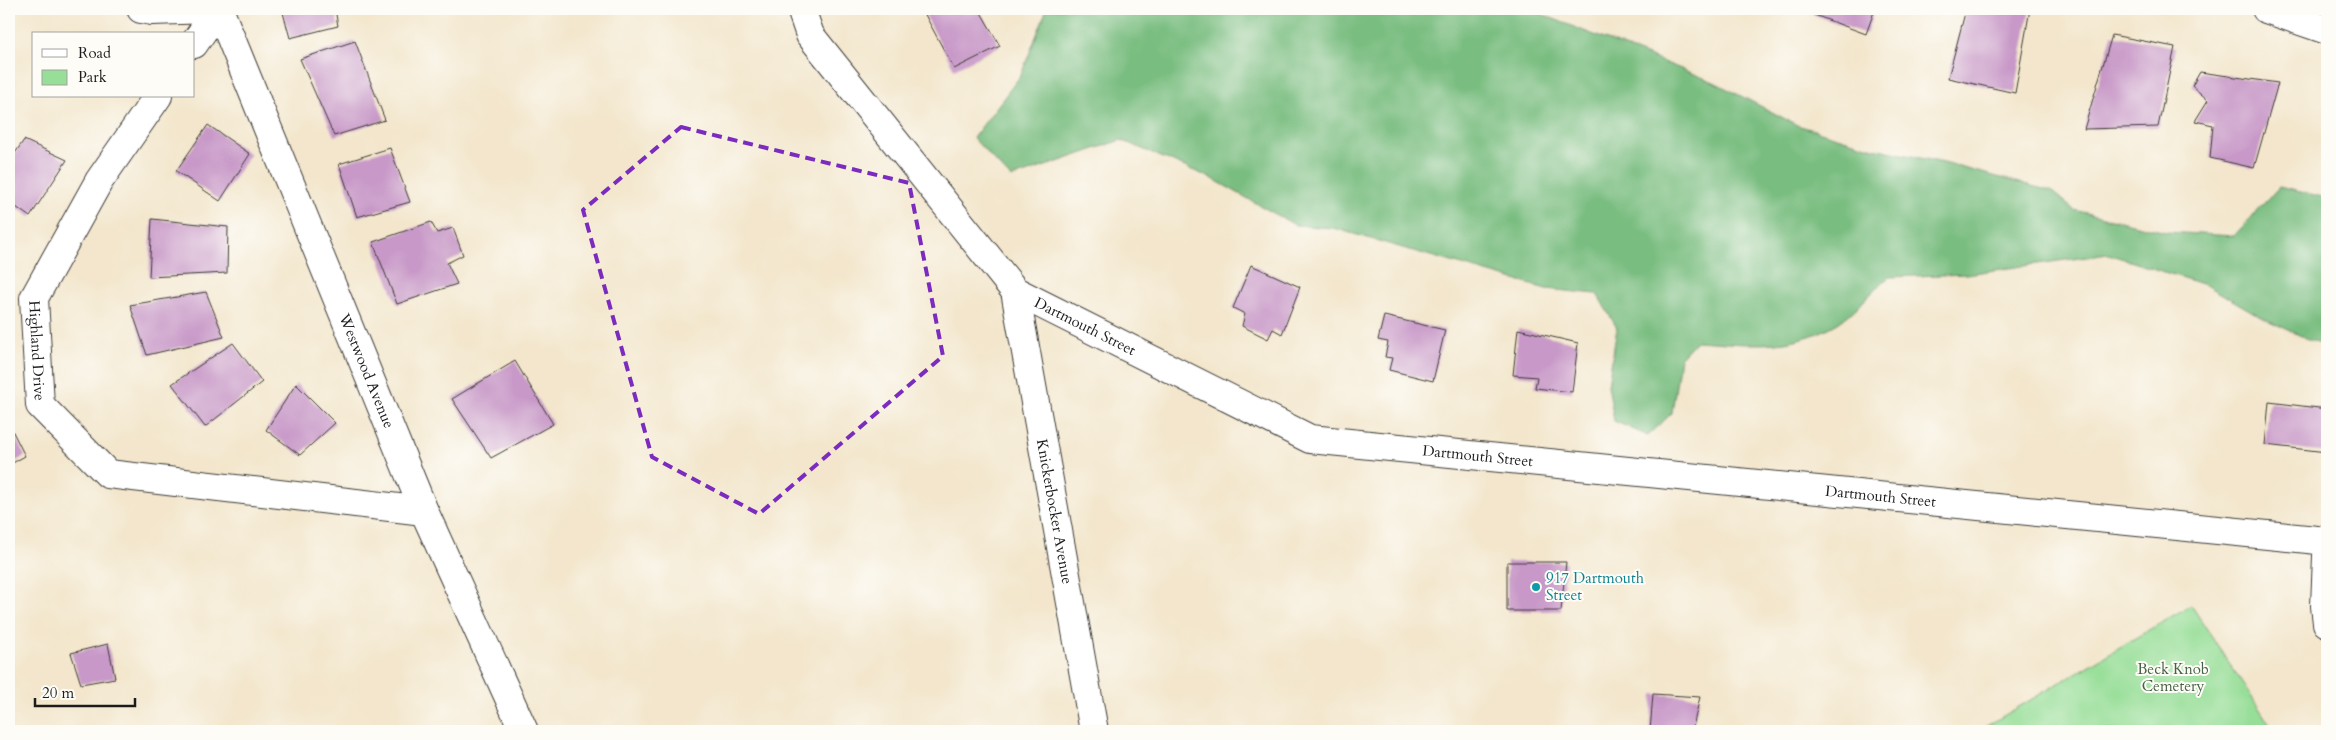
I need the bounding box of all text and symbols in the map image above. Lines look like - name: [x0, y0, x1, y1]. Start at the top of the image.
- legend: [32, 32, 195, 98]
- text: Road: [78, 43, 111, 63]
- text: Park: [78, 67, 107, 87]
- street label: Dartmouth Street: [1031, 292, 1140, 360]
- street label: Highland Drive: [24, 300, 50, 402]
- street label: Westwood Avenue: [334, 310, 399, 431]
- street label: Knickerbocker Avenue: [1032, 437, 1077, 586]
- street label: Dartmouth Street: [1421, 440, 1534, 471]
- street label: Dartmouth Street: [1824, 481, 1937, 512]
- place label: 917 Dartmouth Street: [1546, 568, 1645, 605]
- marker: 917 Dartmouth Street: [1530, 581, 1542, 593]
- park label: Beck Knob Cemetery: [2137, 659, 2209, 696]
- scale bar: [35, 675, 135, 707]
- text: 20 m: [42, 683, 74, 703]

